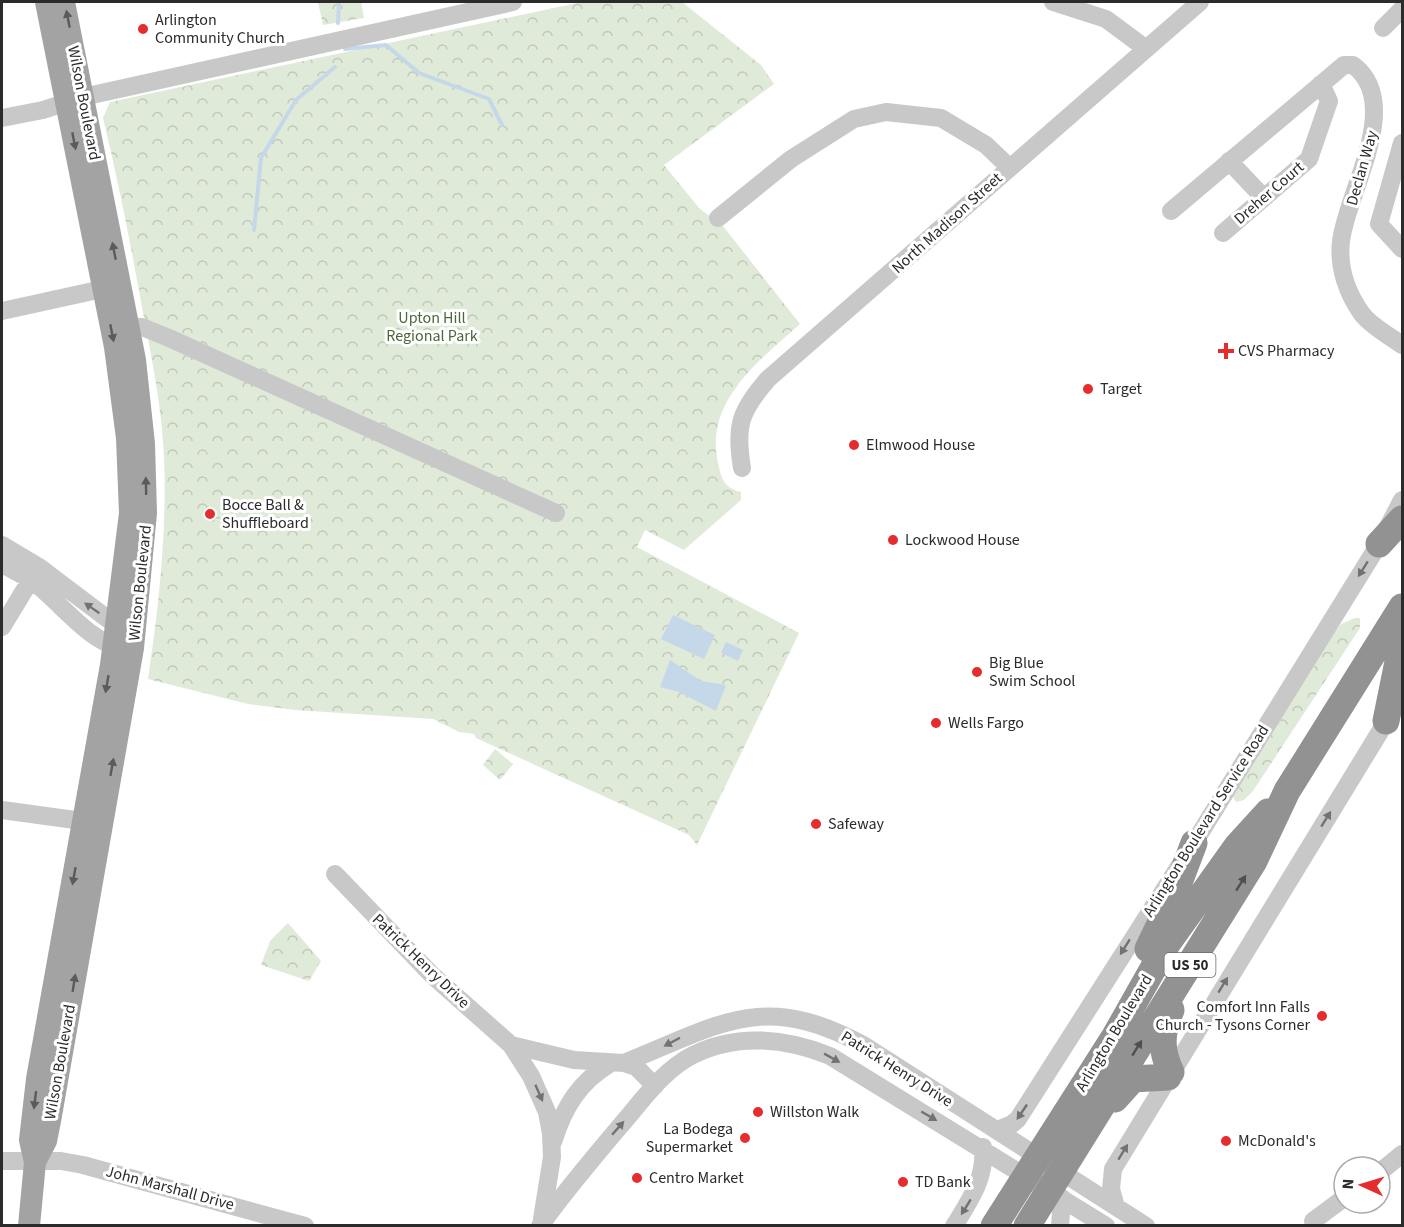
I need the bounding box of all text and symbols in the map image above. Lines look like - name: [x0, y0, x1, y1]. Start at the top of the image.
- one-way arrow: [63, 9, 72, 28]
- place label: Arlington Community Church: [155, 9, 285, 49]
- marker: Arlington Community Church: [136, 22, 150, 36]
- street label: Wilson Boulevard: [62, 44, 106, 162]
- street label: Declan Way: [1341, 127, 1383, 208]
- one-way arrow: [70, 132, 79, 151]
- street label: Dreher Court: [1229, 156, 1309, 230]
- street label: North Madison Street: [887, 167, 1007, 279]
- one-way arrow: [109, 242, 118, 261]
- park label: Upton Hill Regional Park: [386, 307, 478, 347]
- one-way arrow: [108, 323, 117, 342]
- place label: CVS Pharmacy: [1238, 340, 1335, 362]
- marker: CVS Pharmacy: [1219, 344, 1233, 358]
- place label: Target: [1100, 378, 1142, 400]
- marker: Target: [1081, 382, 1095, 396]
- place label: Elmwood House: [866, 434, 975, 456]
- marker: Elmwood House: [847, 438, 861, 452]
- one-way arrow: [141, 476, 151, 495]
- place label: Bocce Ball & Shuffleboard: [222, 494, 309, 534]
- marker: Bocce Ball & Shuffleboard: [203, 507, 217, 521]
- street label: Wilson Boulevard: [123, 524, 157, 642]
- place label: Lockwood House: [905, 529, 1020, 551]
- marker: Lockwood House: [886, 533, 900, 547]
- one-way arrow: [1358, 561, 1369, 577]
- one-way arrow: [84, 602, 100, 614]
- place label: Big Blue Swim School: [989, 652, 1075, 692]
- marker: Big Blue Swim School: [970, 665, 984, 679]
- one-way arrow: [103, 674, 112, 693]
- place label: Wells Fargo: [948, 712, 1024, 734]
- marker: Wells Fargo: [929, 716, 943, 730]
- street label: Arlington Boulevard Service Road: [1138, 721, 1274, 921]
- one-way arrow: [107, 757, 116, 776]
- one-way arrow: [1320, 811, 1331, 827]
- place label: Safeway: [828, 813, 885, 835]
- marker: Safeway: [809, 817, 823, 831]
- one-way arrow: [69, 866, 78, 885]
- one-way arrow: [1235, 875, 1246, 891]
- street label: Patrick Henry Drive: [367, 909, 475, 1013]
- one-way arrow: [1120, 939, 1131, 956]
- road number: US 50: [1164, 953, 1216, 977]
- street label: Arlington Boulevard: [1070, 970, 1158, 1096]
- one-way arrow: [70, 973, 79, 992]
- one-way arrow: [1218, 977, 1229, 993]
- place label: Comfort Inn Falls Church - Tysons Corner: [1156, 996, 1310, 1036]
- street label: Wilson Boulevard: [39, 1003, 81, 1121]
- marker: Comfort Inn Falls Church - Tysons Corner: [1315, 1009, 1329, 1023]
- street label: Patrick Henry Drive: [837, 1026, 957, 1112]
- one-way arrow: [664, 1037, 681, 1046]
- one-way arrow: [1132, 1040, 1143, 1057]
- one-way arrow: [824, 1053, 841, 1063]
- one-way arrow: [535, 1084, 544, 1102]
- one-way arrow: [30, 1091, 40, 1110]
- place label: Willston Walk: [770, 1101, 859, 1123]
- one-way arrow: [1016, 1104, 1027, 1121]
- marker: Willston Walk: [751, 1105, 765, 1119]
- one-way arrow: [921, 1111, 938, 1121]
- place label: La Bodega Supermarket: [646, 1118, 734, 1158]
- one-way arrow: [611, 1121, 624, 1136]
- place label: McDonald's: [1238, 1130, 1316, 1152]
- marker: La Bodega Supermarket: [738, 1131, 752, 1145]
- marker: McDonald's: [1219, 1134, 1233, 1148]
- one-way arrow: [1117, 1144, 1128, 1160]
- north arrow: [1332, 1155, 1392, 1215]
- street label: John Marshall Drive: [104, 1160, 237, 1216]
- place label: Centro Market: [649, 1167, 744, 1189]
- marker: Centro Market: [630, 1171, 644, 1185]
- place label: TD Bank: [915, 1171, 971, 1193]
- marker: TD Bank: [896, 1175, 910, 1189]
- text: N: [1337, 1178, 1359, 1190]
- one-way arrow: [961, 1199, 972, 1215]

